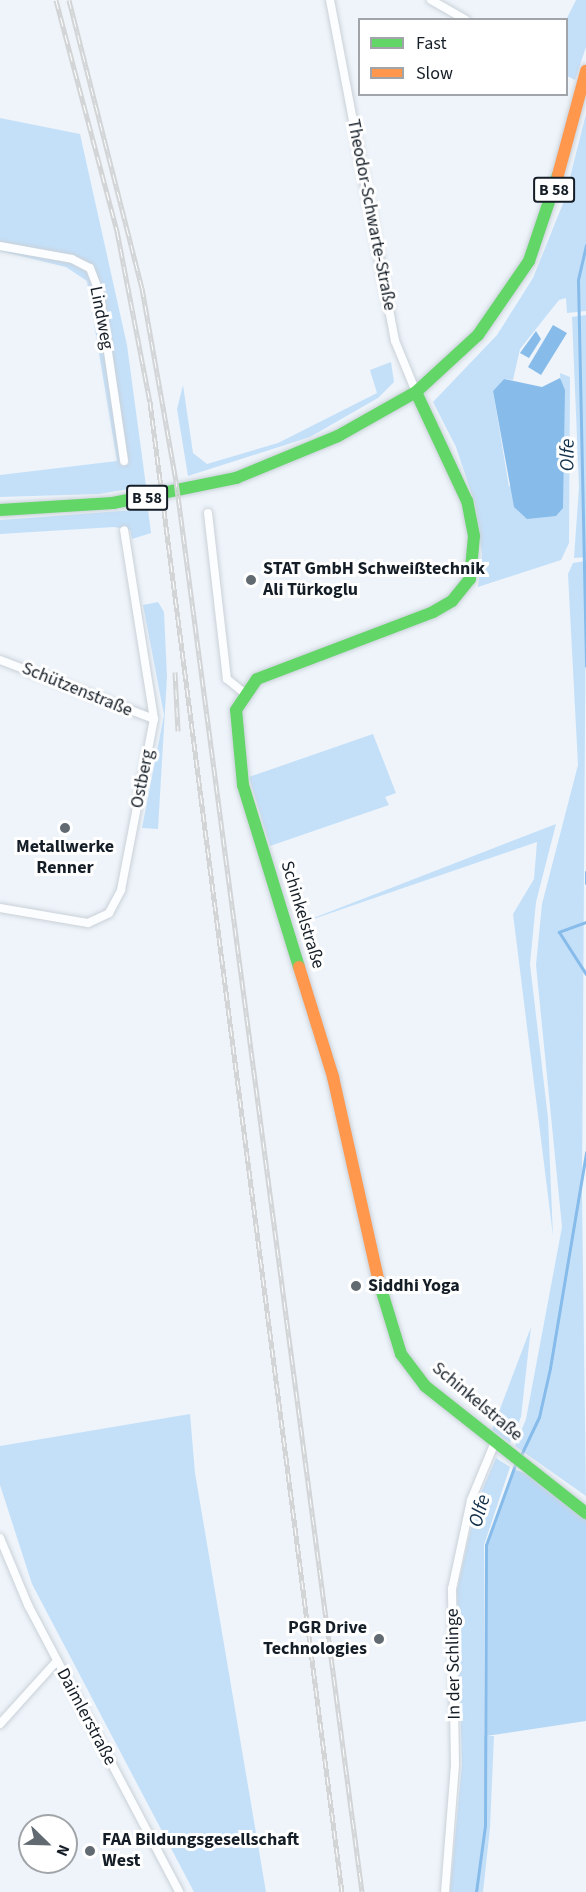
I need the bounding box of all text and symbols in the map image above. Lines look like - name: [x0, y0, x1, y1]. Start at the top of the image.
- legend: [358, 18, 568, 96]
- text: Fast: [416, 31, 447, 56]
- text: Slow: [416, 61, 453, 86]
- street label: Theodor-Schwarte-Straße: [342, 118, 400, 312]
- road number: B 58: [533, 177, 575, 203]
- street label: Lindweg: [84, 285, 118, 351]
- water label: Olfe: [556, 438, 580, 472]
- road number: B 58: [126, 485, 168, 511]
- place label: STAT GmbH Schweißtechnik Ali Türkoglu: [263, 559, 485, 602]
- marker: STAT GmbH Schweißtechnik Ali Türkoglu: [244, 573, 258, 587]
- street label: Schützenstraße: [19, 658, 135, 722]
- street label: Ostberg: [127, 748, 159, 810]
- marker: Metallwerke Renner: [58, 821, 72, 835]
- place label: Metallwerke Renner: [16, 837, 114, 880]
- street label: Schinkelstraße: [275, 859, 329, 971]
- place label: Siddhi Yoga: [368, 1275, 460, 1297]
- marker: Siddhi Yoga: [349, 1279, 363, 1293]
- street label: Schinkelstraße: [427, 1358, 527, 1446]
- water label: Olfe: [464, 1492, 496, 1530]
- street label: In der Schlinge: [442, 1608, 466, 1720]
- place label: PGR Drive Technologies: [263, 1618, 367, 1660]
- marker: PGR Drive Technologies: [372, 1632, 386, 1646]
- street label: Daimlerstraße: [51, 1665, 121, 1769]
- north arrow: [18, 1814, 78, 1874]
- place label: FAA Bildungsgesellschaft West: [102, 1830, 299, 1872]
- text: N: [51, 1841, 75, 1859]
- marker: FAA Bildungsgesellschaft West: [83, 1844, 97, 1858]

